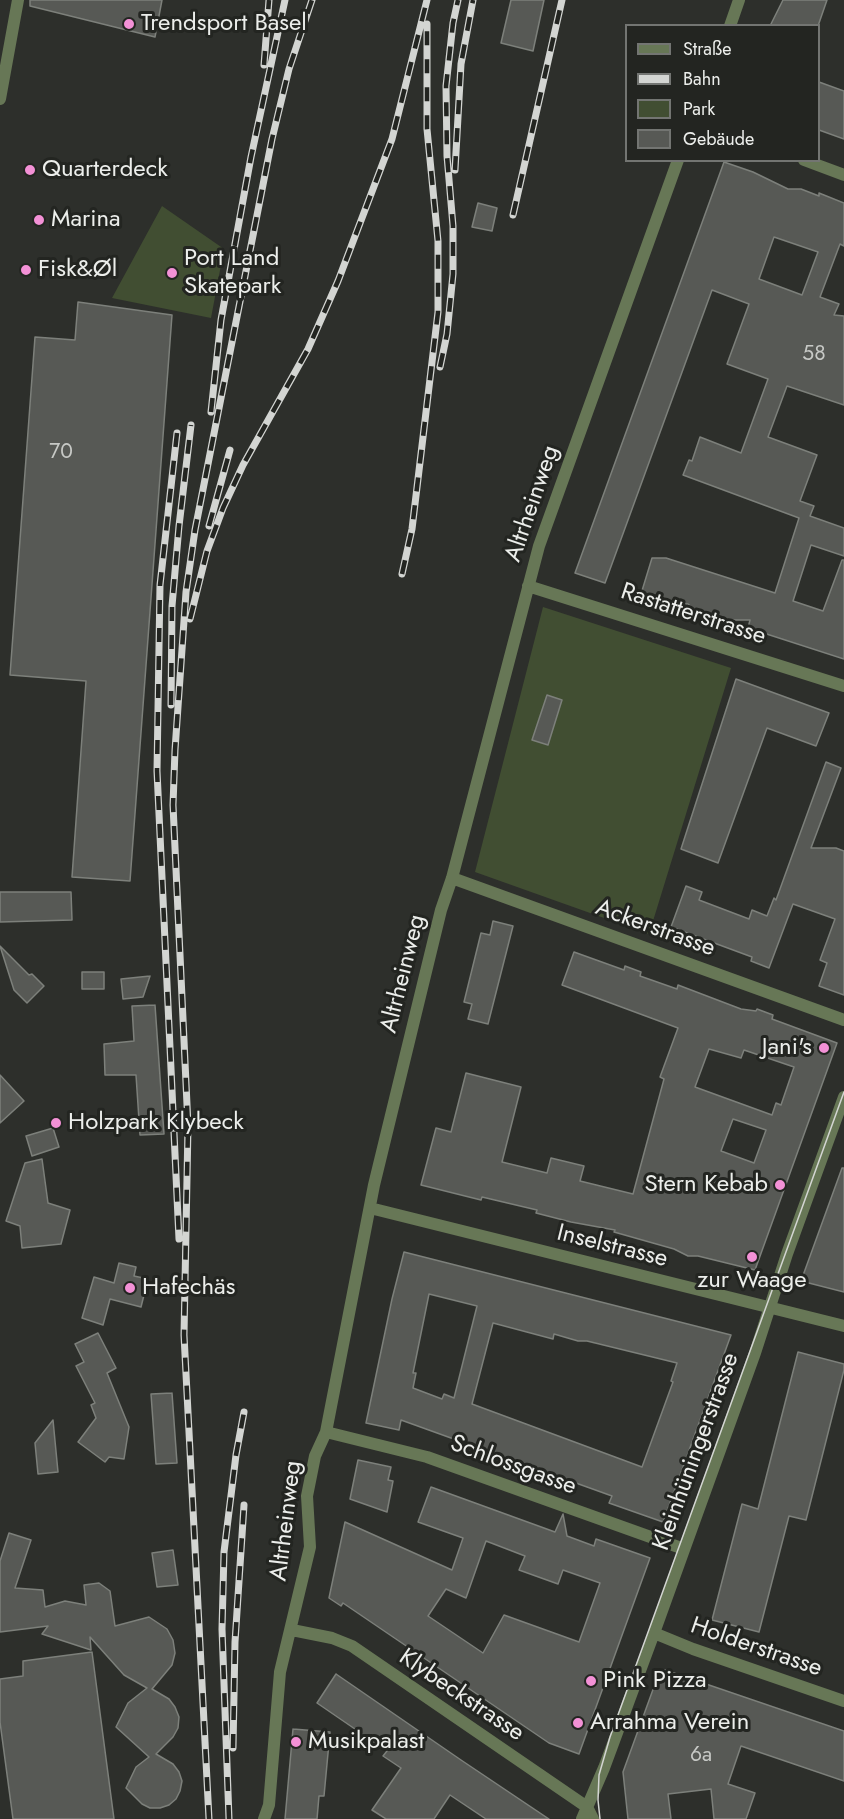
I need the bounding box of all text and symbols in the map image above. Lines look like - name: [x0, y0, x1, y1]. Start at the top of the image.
- place label: Trendsport Basel: [141, 10, 307, 38]
- marker: Trendsport Basel: [122, 17, 136, 31]
- legend: [625, 24, 820, 162]
- text: Straße: [683, 36, 731, 62]
- text: Bahn: [683, 66, 721, 92]
- text: Park: [683, 96, 715, 122]
- text: Gebäude: [683, 126, 754, 152]
- place label: Quarterdeck: [42, 156, 168, 184]
- marker: Quarterdeck: [23, 163, 37, 177]
- place label: Marina: [51, 206, 121, 234]
- marker: Marina: [32, 213, 46, 227]
- place label: Port Land Skatepark: [184, 245, 281, 301]
- place label: Fisk&Øl: [38, 256, 117, 284]
- marker: Fisk&Øl: [19, 263, 33, 277]
- marker: Port Land Skatepark: [165, 266, 179, 280]
- house number: 58: [802, 342, 826, 368]
- house number: 70: [49, 440, 73, 466]
- street label: Altrheinweg: [500, 442, 566, 566]
- street label: Rastatterstrasse: [617, 578, 769, 652]
- street label: Ackerstrasse: [591, 894, 719, 964]
- street label: Altrheinweg: [375, 912, 433, 1036]
- place label: Jani's: [762, 1034, 812, 1062]
- marker: Jani's: [817, 1041, 831, 1055]
- place label: Holzpark Klybeck: [68, 1109, 244, 1137]
- marker: Holzpark Klybeck: [49, 1116, 63, 1130]
- place label: Stern Kebab: [645, 1171, 768, 1199]
- marker: Stern Kebab: [773, 1178, 787, 1192]
- street label: Inselstrasse: [554, 1219, 670, 1275]
- marker: zur Waage: [745, 1250, 759, 1264]
- place label: zur Waage: [697, 1267, 807, 1295]
- place label: Hafechäs: [142, 1274, 235, 1302]
- marker: Hafechäs: [123, 1281, 137, 1295]
- street label: Kleinhüningerstrasse: [648, 1349, 746, 1555]
- street label: Schlossgasse: [446, 1430, 580, 1502]
- street label: Altrheinweg: [265, 1459, 309, 1583]
- street label: Holderstrasse: [687, 1612, 825, 1684]
- street label: Klybeckstrasse: [393, 1644, 529, 1748]
- place label: Pink Pizza: [603, 1667, 706, 1695]
- marker: Pink Pizza: [584, 1674, 598, 1688]
- place label: Arrahma Verein: [590, 1709, 749, 1737]
- marker: Arrahma Verein: [571, 1716, 585, 1730]
- place label: Musikpalast: [308, 1728, 424, 1756]
- marker: Musikpalast: [289, 1735, 303, 1749]
- house number: 6a: [690, 1743, 712, 1769]

